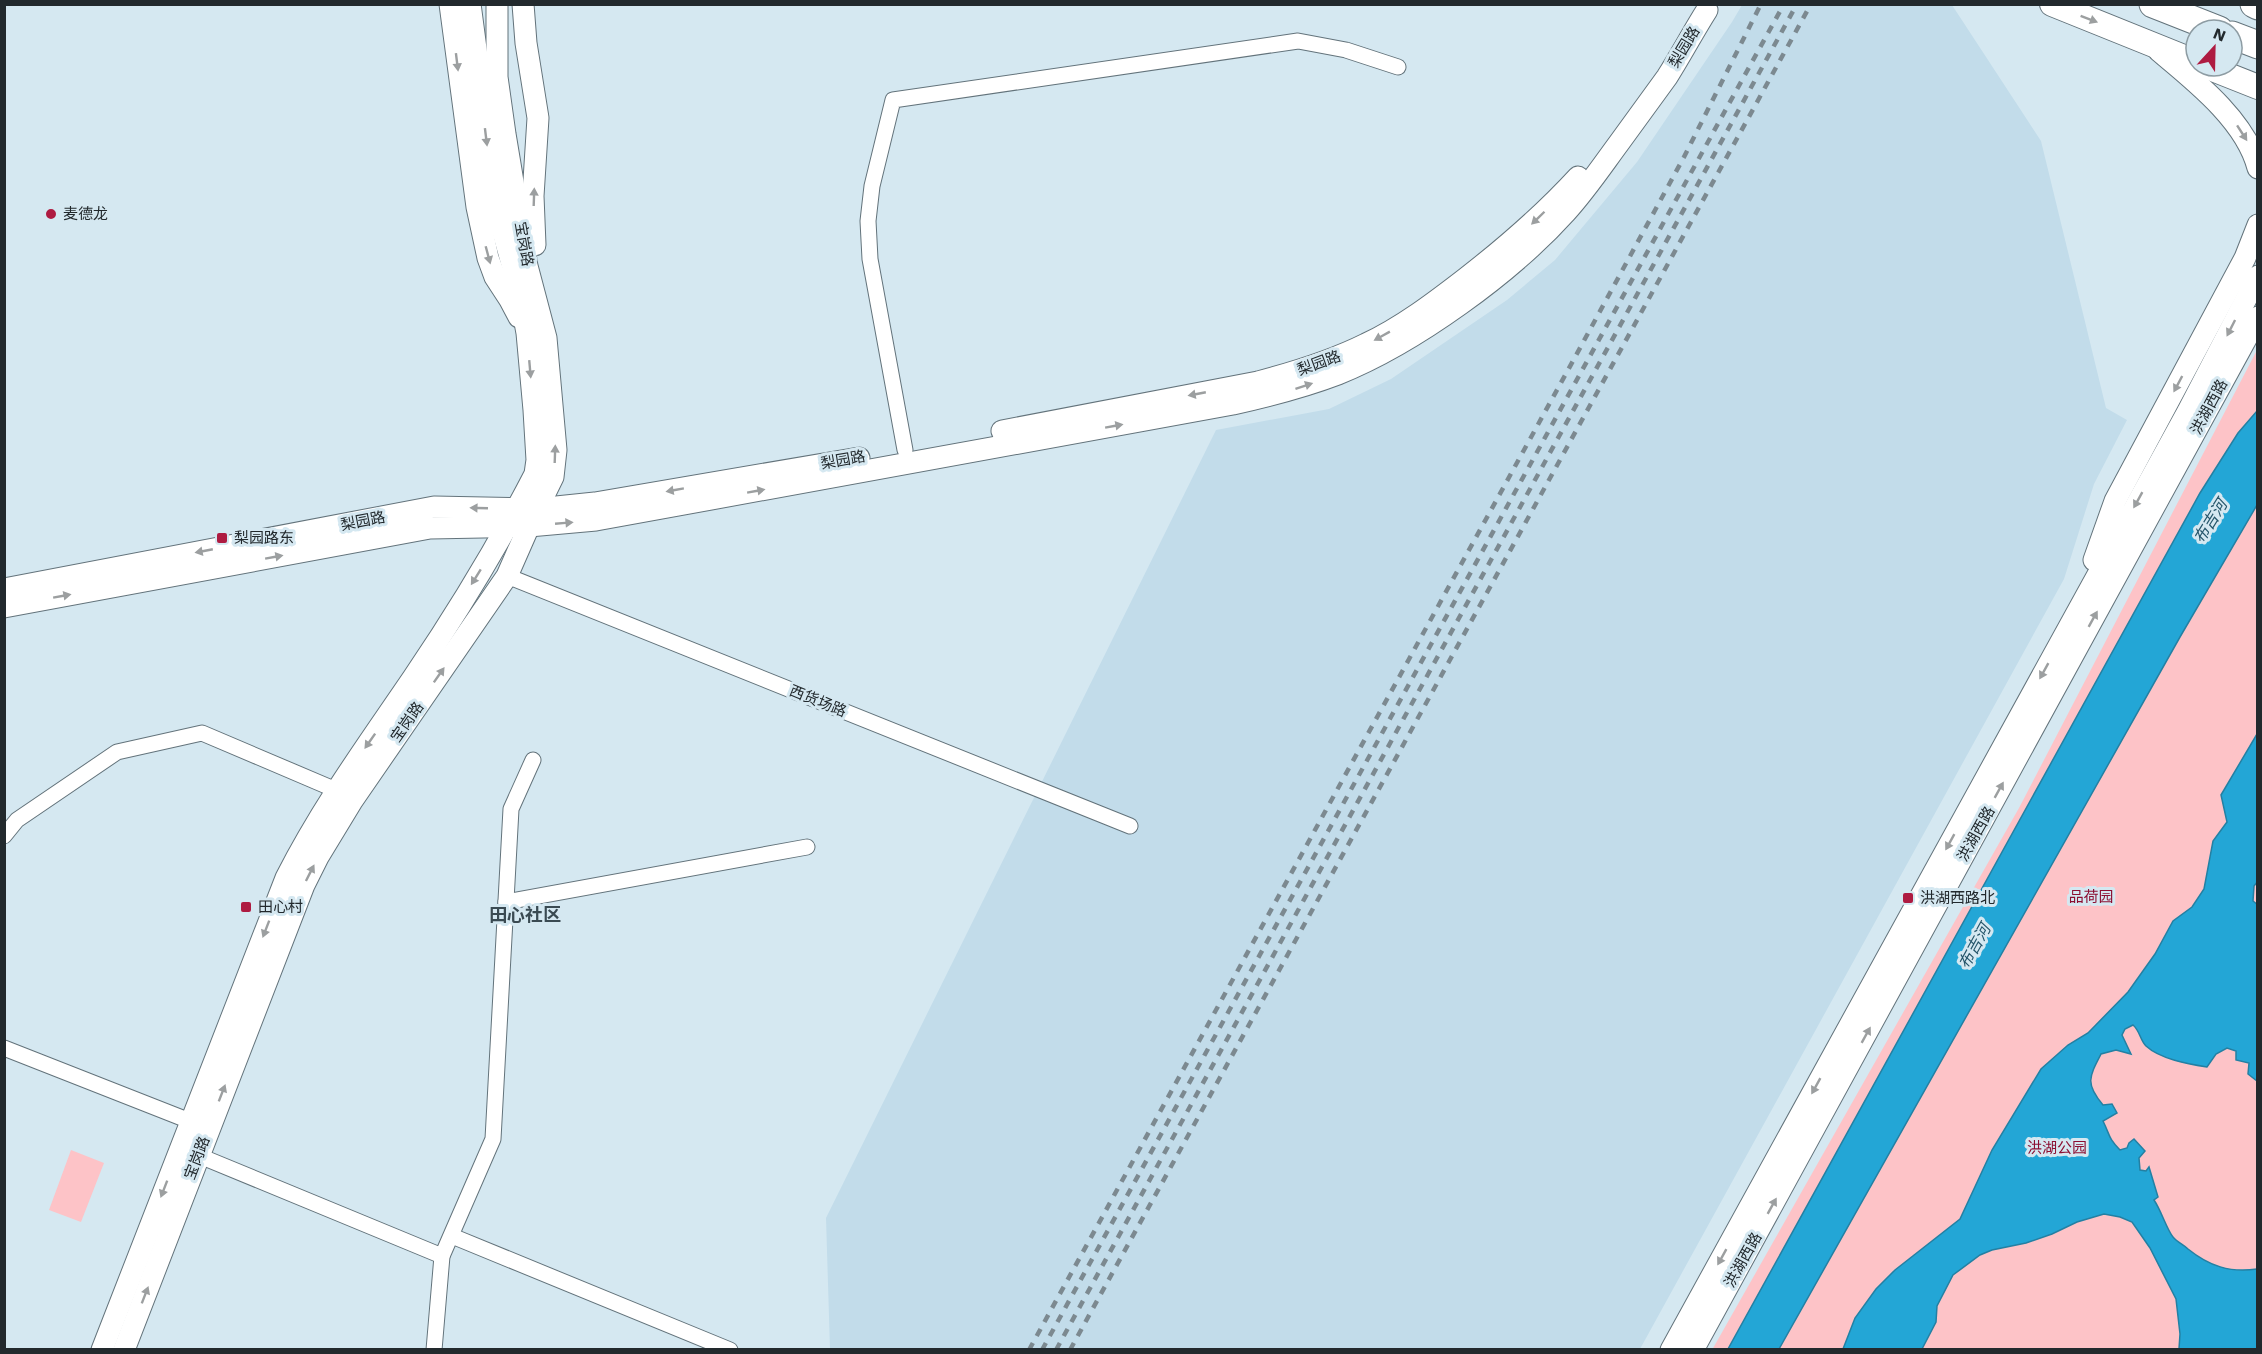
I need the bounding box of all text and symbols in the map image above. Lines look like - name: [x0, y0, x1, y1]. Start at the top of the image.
- one-way arrow: [2081, 14, 2099, 24]
- north arrow: [2184, 18, 2244, 78]
- street label: 梨园路: [1665, 23, 1703, 71]
- text: N: [2210, 24, 2228, 46]
- one-way arrow: [453, 53, 462, 72]
- one-way arrow: [2236, 125, 2247, 141]
- one-way arrow: [481, 127, 491, 146]
- one-way arrow: [529, 187, 539, 206]
- place label: 麦德龙: [63, 205, 108, 223]
- marker: 麦德龙: [44, 207, 58, 221]
- one-way arrow: [1531, 211, 1545, 225]
- street label: 宝岗路: [511, 220, 537, 268]
- one-way arrow: [484, 246, 493, 264]
- one-way arrow: [2226, 320, 2236, 337]
- one-way arrow: [1374, 330, 1390, 341]
- street label: 梨园路: [1295, 347, 1343, 379]
- one-way arrow: [525, 359, 535, 378]
- one-way arrow: [2173, 376, 2183, 393]
- street label: 洪湖西路: [2187, 376, 2231, 438]
- one-way arrow: [1295, 380, 1313, 390]
- one-way arrow: [1188, 390, 1207, 399]
- one-way arrow: [1104, 421, 1123, 430]
- one-way arrow: [550, 445, 559, 464]
- street label: 梨园路: [819, 447, 867, 473]
- one-way arrow: [665, 486, 684, 495]
- one-way arrow: [747, 486, 766, 495]
- one-way arrow: [2133, 492, 2143, 509]
- water label: 布吉河: [2190, 493, 2233, 547]
- one-way arrow: [469, 504, 488, 513]
- street label: 梨园路: [339, 508, 387, 534]
- one-way arrow: [555, 518, 574, 528]
- place label: 梨园路东: [234, 529, 294, 547]
- marker: 梨园路东: [215, 531, 229, 545]
- one-way arrow: [194, 547, 213, 556]
- one-way arrow: [265, 552, 284, 561]
- one-way arrow: [471, 569, 482, 586]
- one-way arrow: [53, 591, 72, 600]
- one-way arrow: [2088, 610, 2098, 627]
- one-way arrow: [2039, 663, 2049, 680]
- one-way arrow: [433, 667, 444, 683]
- street label: 西货场路: [787, 681, 849, 721]
- street label: 宝岗路: [387, 698, 427, 746]
- one-way arrow: [364, 732, 376, 748]
- one-way arrow: [1994, 781, 2004, 798]
- street label: 洪湖西路: [1954, 803, 1998, 865]
- one-way arrow: [1945, 834, 1955, 851]
- one-way arrow: [305, 865, 314, 882]
- park label: 品荷园: [2068, 888, 2114, 906]
- place label: 洪湖西路北: [1920, 889, 1995, 907]
- marker: 洪湖西路北: [1901, 891, 1915, 905]
- place label: 田心村: [258, 898, 303, 916]
- marker: 田心村: [239, 900, 253, 914]
- district label: 田心社区: [489, 904, 561, 925]
- water label: 布吉河: [1954, 918, 1996, 972]
- one-way arrow: [261, 920, 270, 938]
- one-way arrow: [1861, 1026, 1871, 1043]
- one-way arrow: [1811, 1078, 1821, 1095]
- one-way arrow: [217, 1084, 227, 1102]
- street label: 宝岗路: [181, 1134, 213, 1182]
- park label: 洪湖公园: [2027, 1139, 2087, 1157]
- one-way arrow: [159, 1180, 168, 1198]
- one-way arrow: [1767, 1198, 1777, 1215]
- street label: 洪湖西路: [1721, 1229, 1765, 1291]
- one-way arrow: [1717, 1249, 1727, 1266]
- one-way arrow: [140, 1286, 150, 1304]

